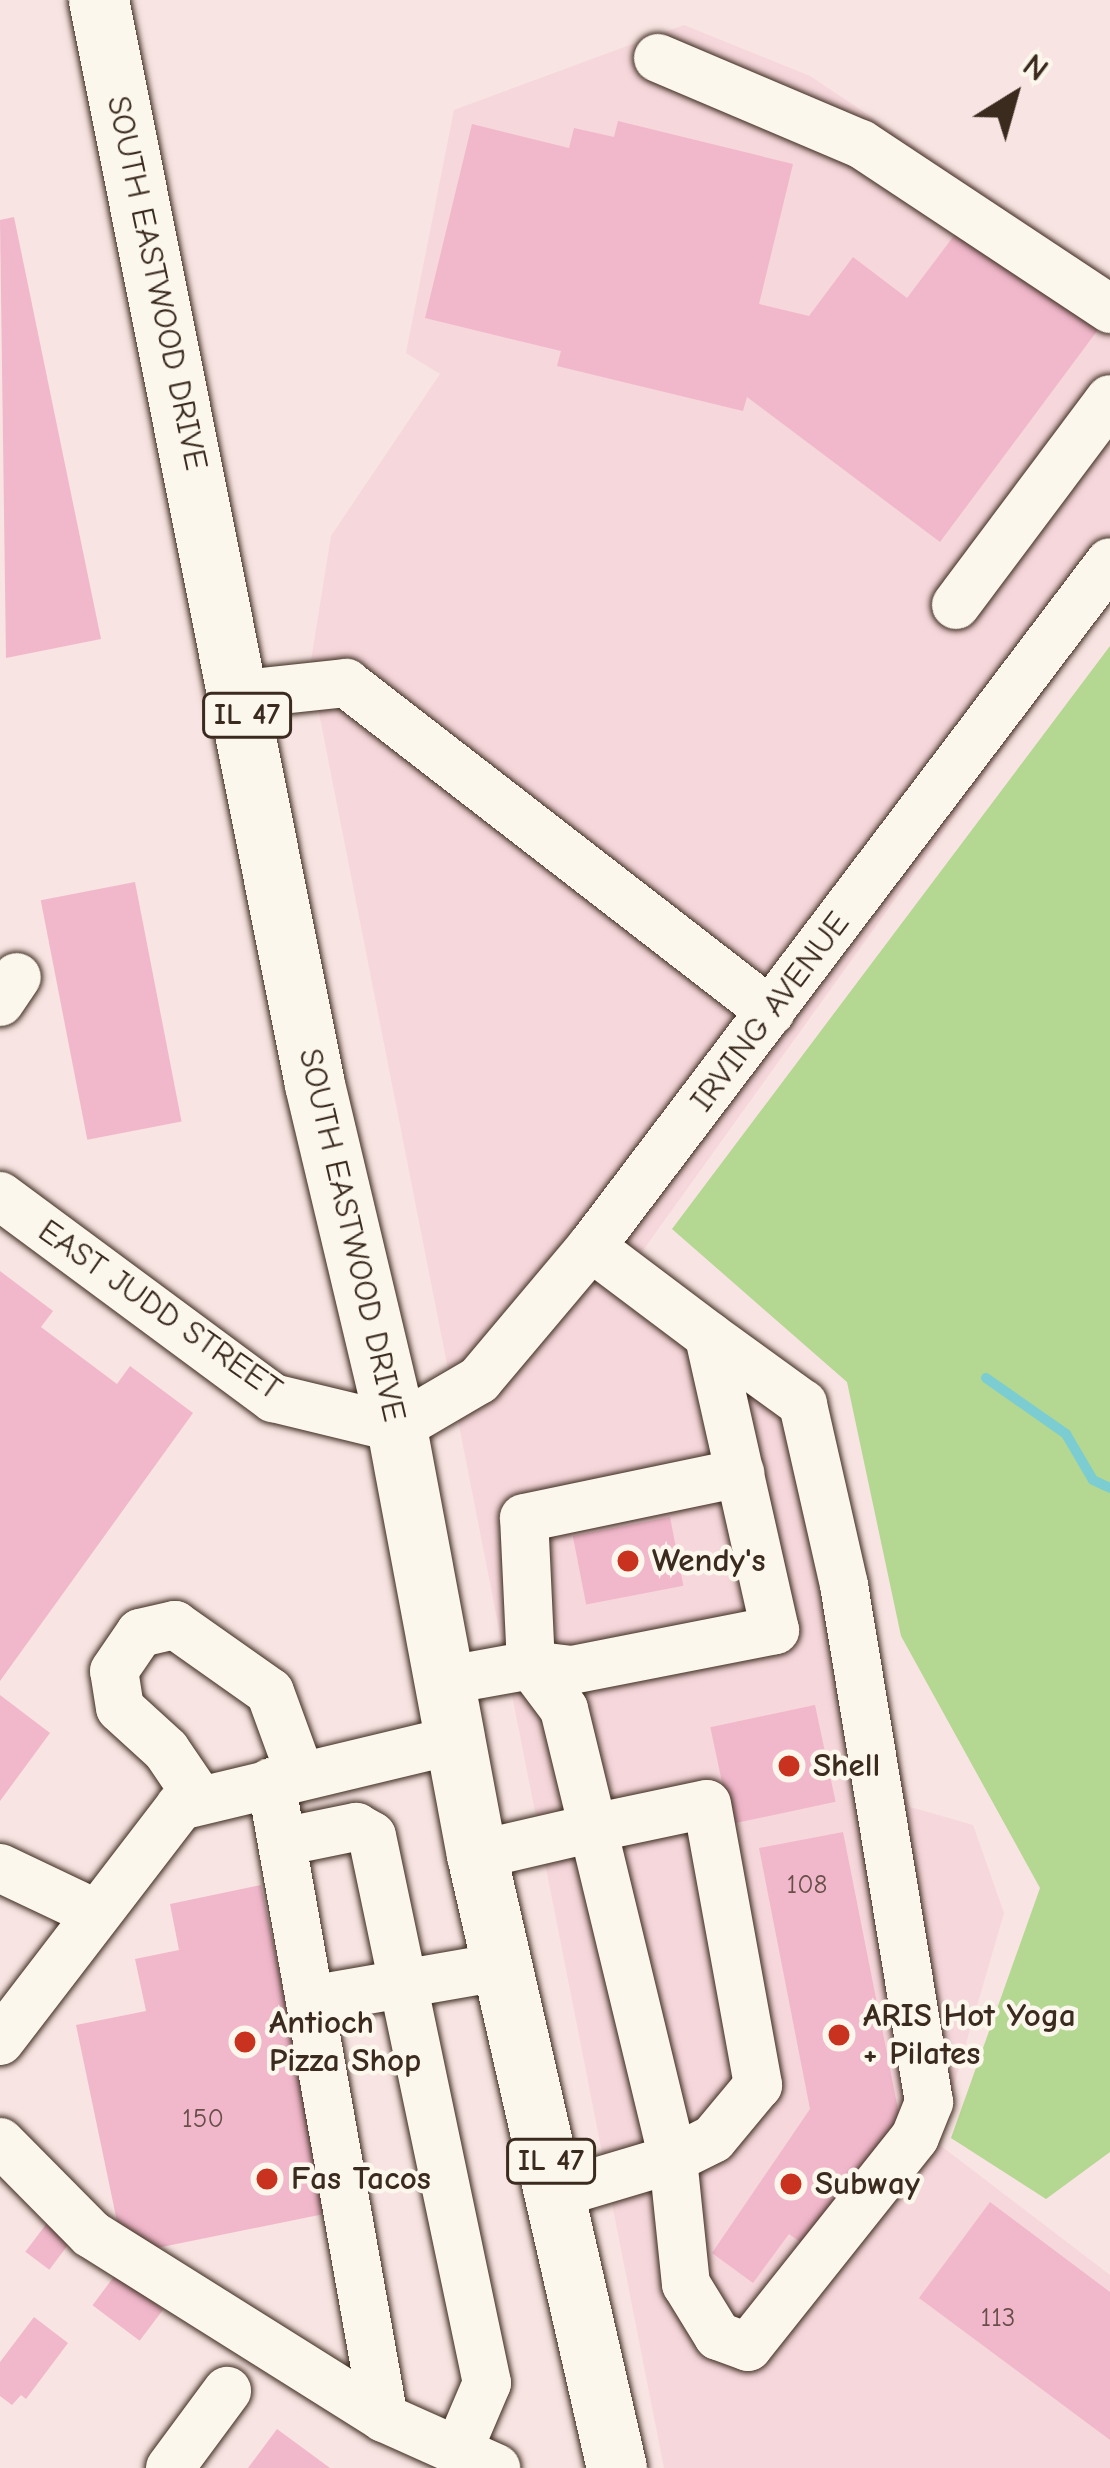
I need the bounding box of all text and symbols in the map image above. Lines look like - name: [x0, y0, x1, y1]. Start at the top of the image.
- north arrow: [954, 36, 1074, 156]
- text: N: [1016, 46, 1056, 89]
- street label: SOUTH EASTWOOD DRIVE: [98, 92, 216, 474]
- road number: IL 47: [202, 691, 292, 739]
- street label: IRVING AVENUE: [682, 905, 858, 1119]
- street label: SOUTH EASTWOOD DRIVE: [290, 1045, 414, 1425]
- street label: EAST JUDD STREET: [31, 1211, 289, 1409]
- place label: Wendy's: [652, 1541, 766, 1581]
- marker: Wendy's: [615, 1548, 641, 1574]
- place label: Shell: [813, 1746, 880, 1786]
- marker: Shell: [776, 1753, 802, 1779]
- house number: 108: [786, 1869, 828, 1901]
- place label: ARIS Hot Yoga + Pilates: [863, 1996, 1076, 2074]
- place label: Antioch Pizza Shop: [269, 2003, 421, 2081]
- marker: ARIS Hot Yoga + Pilates: [826, 2022, 852, 2048]
- marker: Antioch Pizza Shop: [232, 2029, 258, 2055]
- house number: 150: [182, 2103, 224, 2135]
- road number: IL 47: [506, 2137, 596, 2185]
- place label: Fas Tacos: [291, 2159, 431, 2199]
- place label: Subway: [815, 2164, 920, 2204]
- marker: Fas Tacos: [254, 2166, 280, 2192]
- marker: Subway: [778, 2171, 804, 2197]
- house number: 113: [980, 2302, 1016, 2334]

